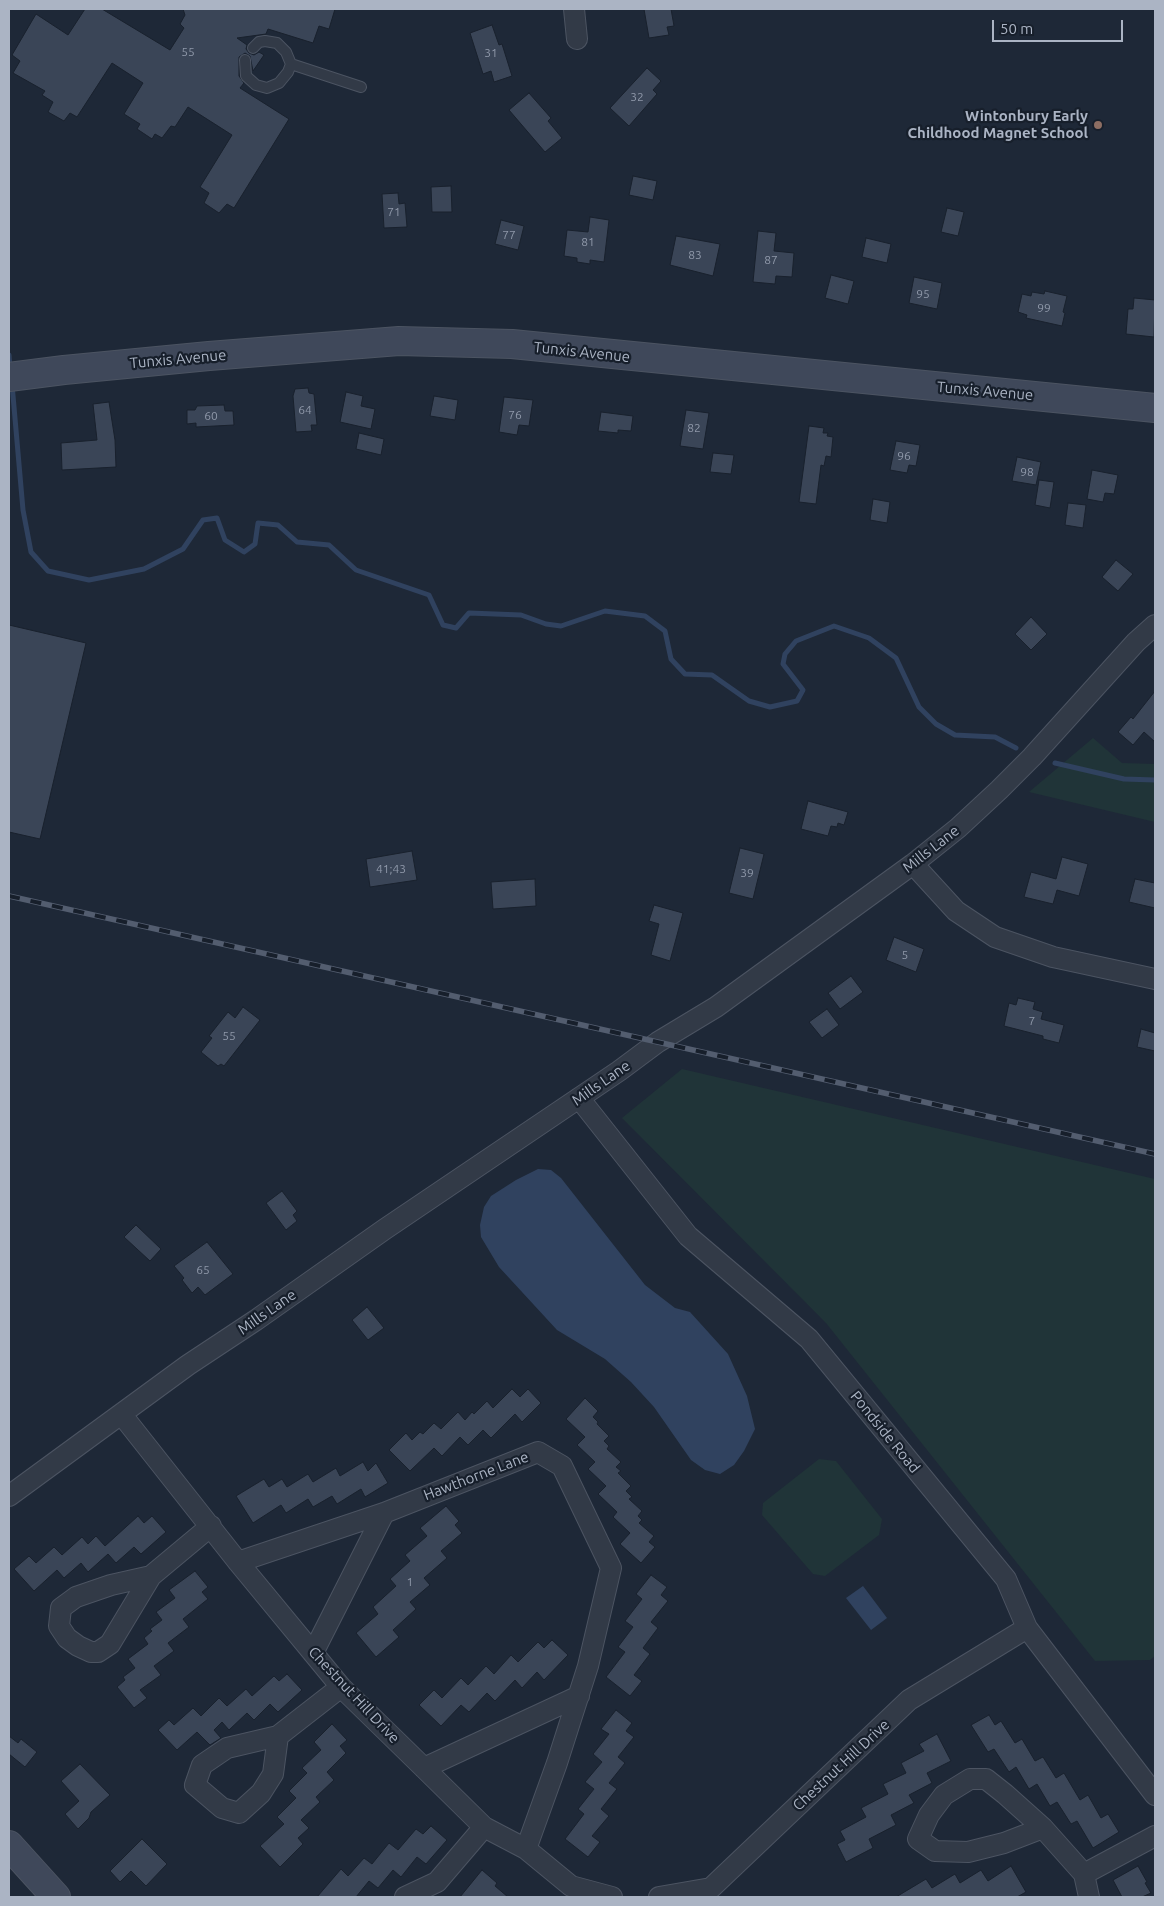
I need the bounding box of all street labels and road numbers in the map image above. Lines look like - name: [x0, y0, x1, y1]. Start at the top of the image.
- street label: Tunxis Avenue: [533, 338, 631, 366]
- street label: Tunxis Avenue: [129, 346, 227, 372]
- street label: Tunxis Avenue: [936, 378, 1034, 404]
- street label: Mills Lane: [899, 821, 963, 877]
- street label: Mills Lane: [569, 1057, 633, 1109]
- street label: Mills Lane: [235, 1286, 299, 1338]
- street label: Pondside Road: [846, 1387, 924, 1477]
- street label: Hawthorne Lane: [421, 1448, 531, 1504]
- street label: Chestnut Hill Drive: [305, 1643, 403, 1747]
- street label: Chestnut Hill Drive: [789, 1716, 893, 1814]

